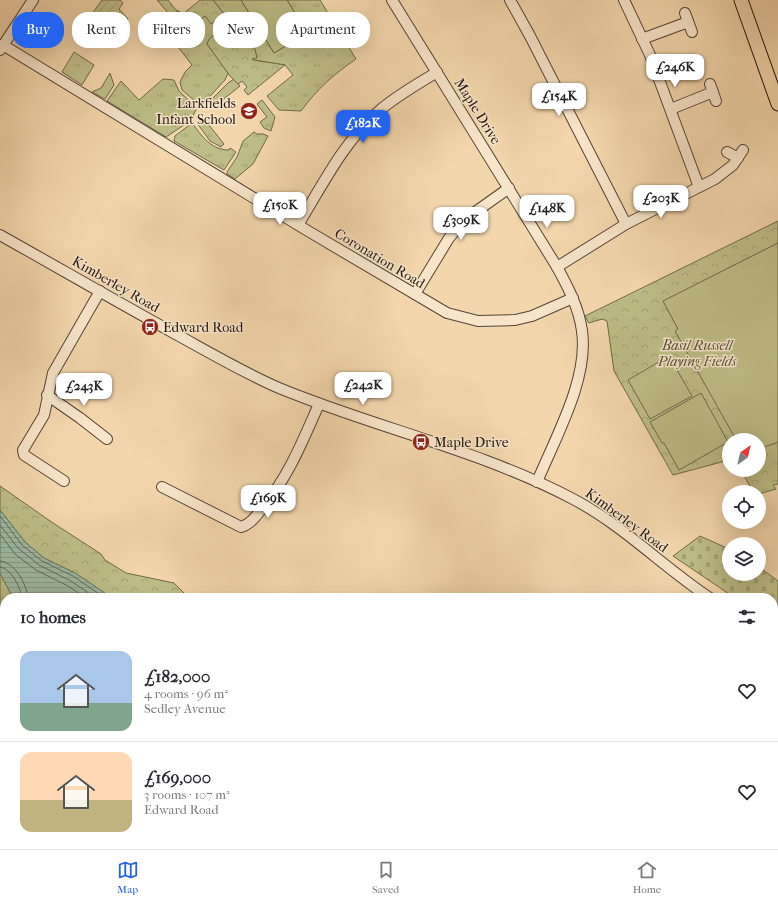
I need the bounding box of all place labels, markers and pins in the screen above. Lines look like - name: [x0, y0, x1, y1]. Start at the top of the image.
- pin: £246K: [647, 54, 703, 88]
- pin: £154K: [531, 83, 587, 117]
- place label: Larkfields Infant School: [156, 95, 236, 128]
- school or university icon: Larkfields Infant School: [239, 101, 259, 121]
- pin: £182K: [335, 110, 391, 144]
- pin: £203K: [633, 185, 689, 219]
- pin: £150K: [252, 192, 308, 226]
- pin: £148K: [519, 195, 575, 229]
- pin: £309K: [433, 207, 489, 241]
- bus stop icon: Edward Road: [140, 317, 160, 337]
- place label: Edward Road: [163, 319, 244, 336]
- pin: £242K: [335, 372, 391, 406]
- pin: £243K: [56, 373, 112, 407]
- bus stop icon: Maple Drive: [411, 432, 431, 452]
- place label: Maple Drive: [434, 434, 509, 451]
- pin: £169K: [240, 485, 296, 519]

